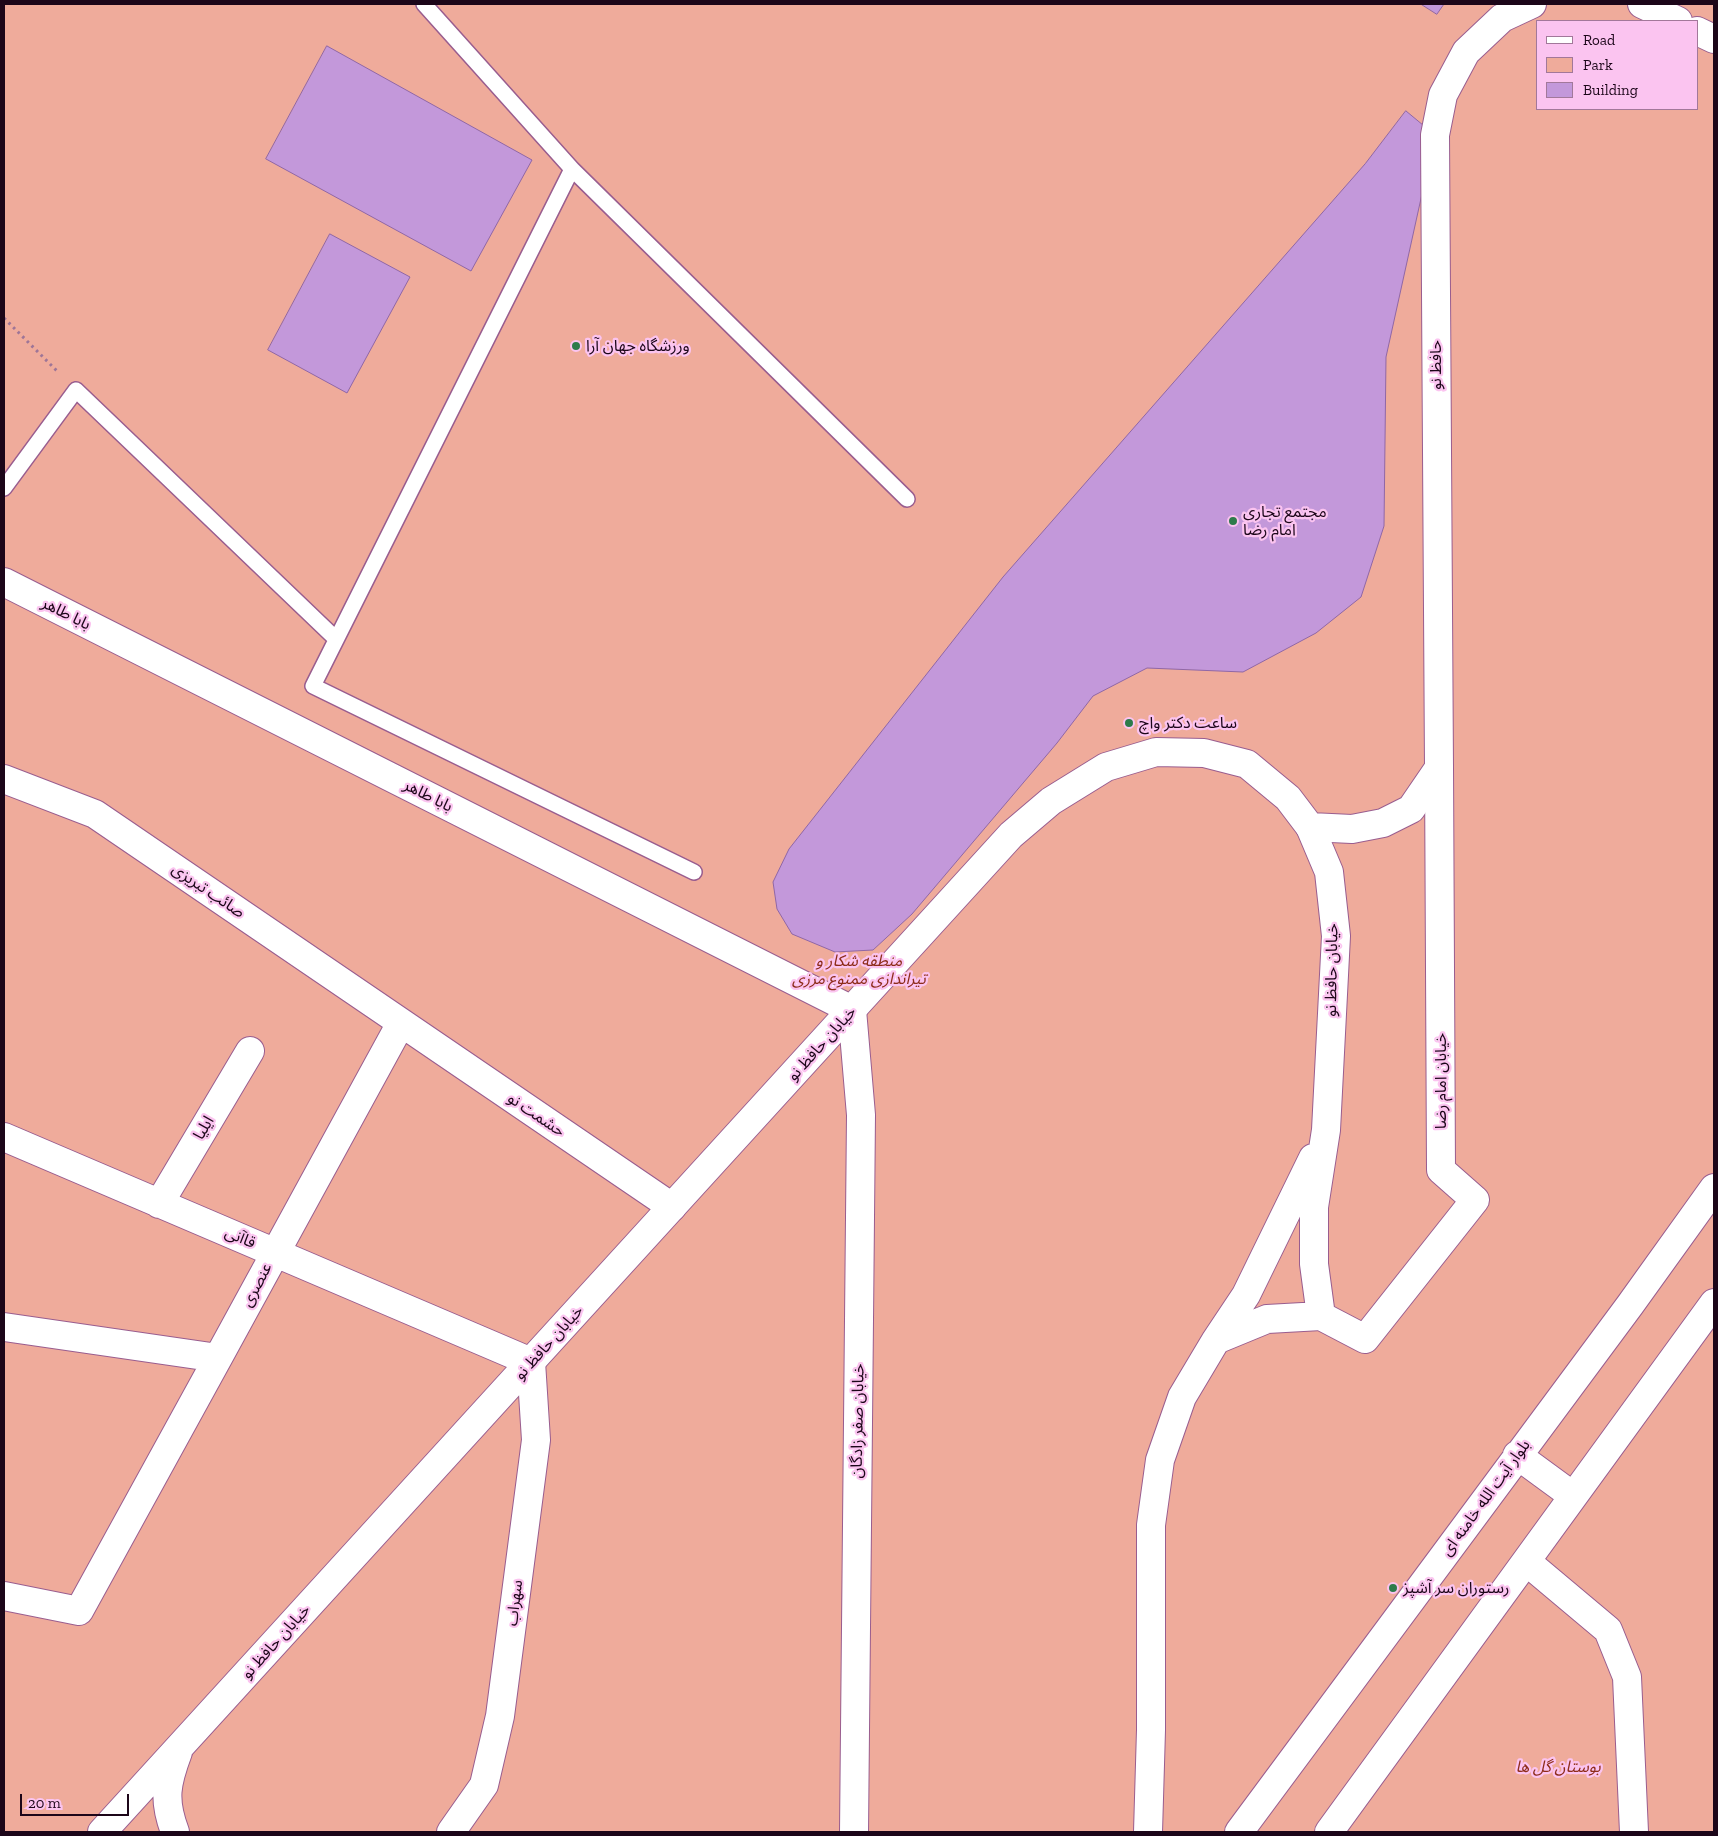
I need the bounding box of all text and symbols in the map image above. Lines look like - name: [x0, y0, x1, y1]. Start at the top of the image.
- legend: [1536, 20, 1698, 110]
- text: Road: [1583, 31, 1615, 49]
- text: Park: [1583, 56, 1613, 74]
- text: Building: [1583, 81, 1638, 99]
- place label: ورزشگاه جهان آرا: [586, 336, 690, 356]
- marker: ورزشگاه جهان آرا: [570, 340, 582, 352]
- street label: حافظ نو: [1426, 340, 1446, 390]
- place label: مجتمع تجاری امام رضا: [1243, 502, 1327, 540]
- marker: مجتمع تجاری امام رضا: [1227, 515, 1239, 527]
- street label: بابا طاهر: [38, 594, 94, 634]
- place label: ساعت دکتر واچ: [1139, 713, 1237, 733]
- marker: ساعت دکتر واچ: [1123, 717, 1135, 729]
- street label: بابا طاهر: [400, 776, 456, 816]
- street label: صائب تبریزی: [168, 860, 248, 922]
- street label: خیابان حافظ نو: [1322, 923, 1342, 1017]
- park label: منطقه شکار و تیراندازی ممنوع مرزی: [792, 951, 926, 989]
- street label: خیابان حافظ نو: [784, 1003, 860, 1085]
- street label: خیابان امام رضا: [1431, 1033, 1451, 1129]
- street label: حشمت نو: [504, 1089, 568, 1141]
- street label: ایلیا: [190, 1113, 218, 1143]
- street label: قاآنی: [222, 1223, 258, 1253]
- street label: عنصری: [237, 1260, 277, 1310]
- street label: خیابان حافظ نو: [511, 1302, 587, 1384]
- street label: خیابان صفر زادگان: [847, 1363, 869, 1479]
- street label: بلوار آیت الله خامنه ای: [1437, 1436, 1535, 1560]
- place label: رستوران سر آشپز: [1403, 1578, 1509, 1598]
- street label: سهراب: [503, 1579, 527, 1627]
- marker: رستوران سر آشپز: [1387, 1582, 1399, 1594]
- street label: خیابان حافظ نو: [238, 1601, 314, 1683]
- park label: بوستان گل ها: [1515, 1757, 1601, 1777]
- scale bar: [22, 1784, 131, 1816]
- text: 20 m: [28, 1794, 61, 1812]

